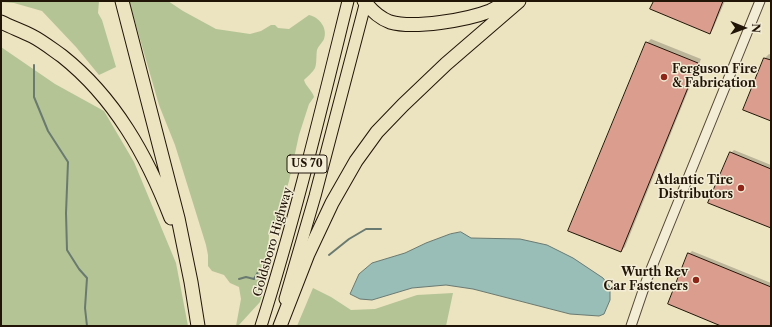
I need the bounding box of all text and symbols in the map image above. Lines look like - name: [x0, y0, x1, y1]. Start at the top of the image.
- north arrow: [724, 8, 764, 48]
- text: N: [749, 23, 763, 33]
- place label: Ferguson Fire & Fabrication: [672, 63, 757, 91]
- marker: Ferguson Fire & Fabrication: [659, 72, 669, 82]
- road number: US 70: [287, 155, 327, 173]
- place label: Atlantic Tire Distributors: [655, 174, 733, 202]
- marker: Atlantic Tire Distributors: [736, 183, 746, 193]
- street label: Goldsboro Highway: [251, 186, 295, 298]
- place label: Wurth Rev Car Fasteners: [604, 266, 688, 294]
- marker: Wurth Rev Car Fasteners: [691, 275, 701, 285]

